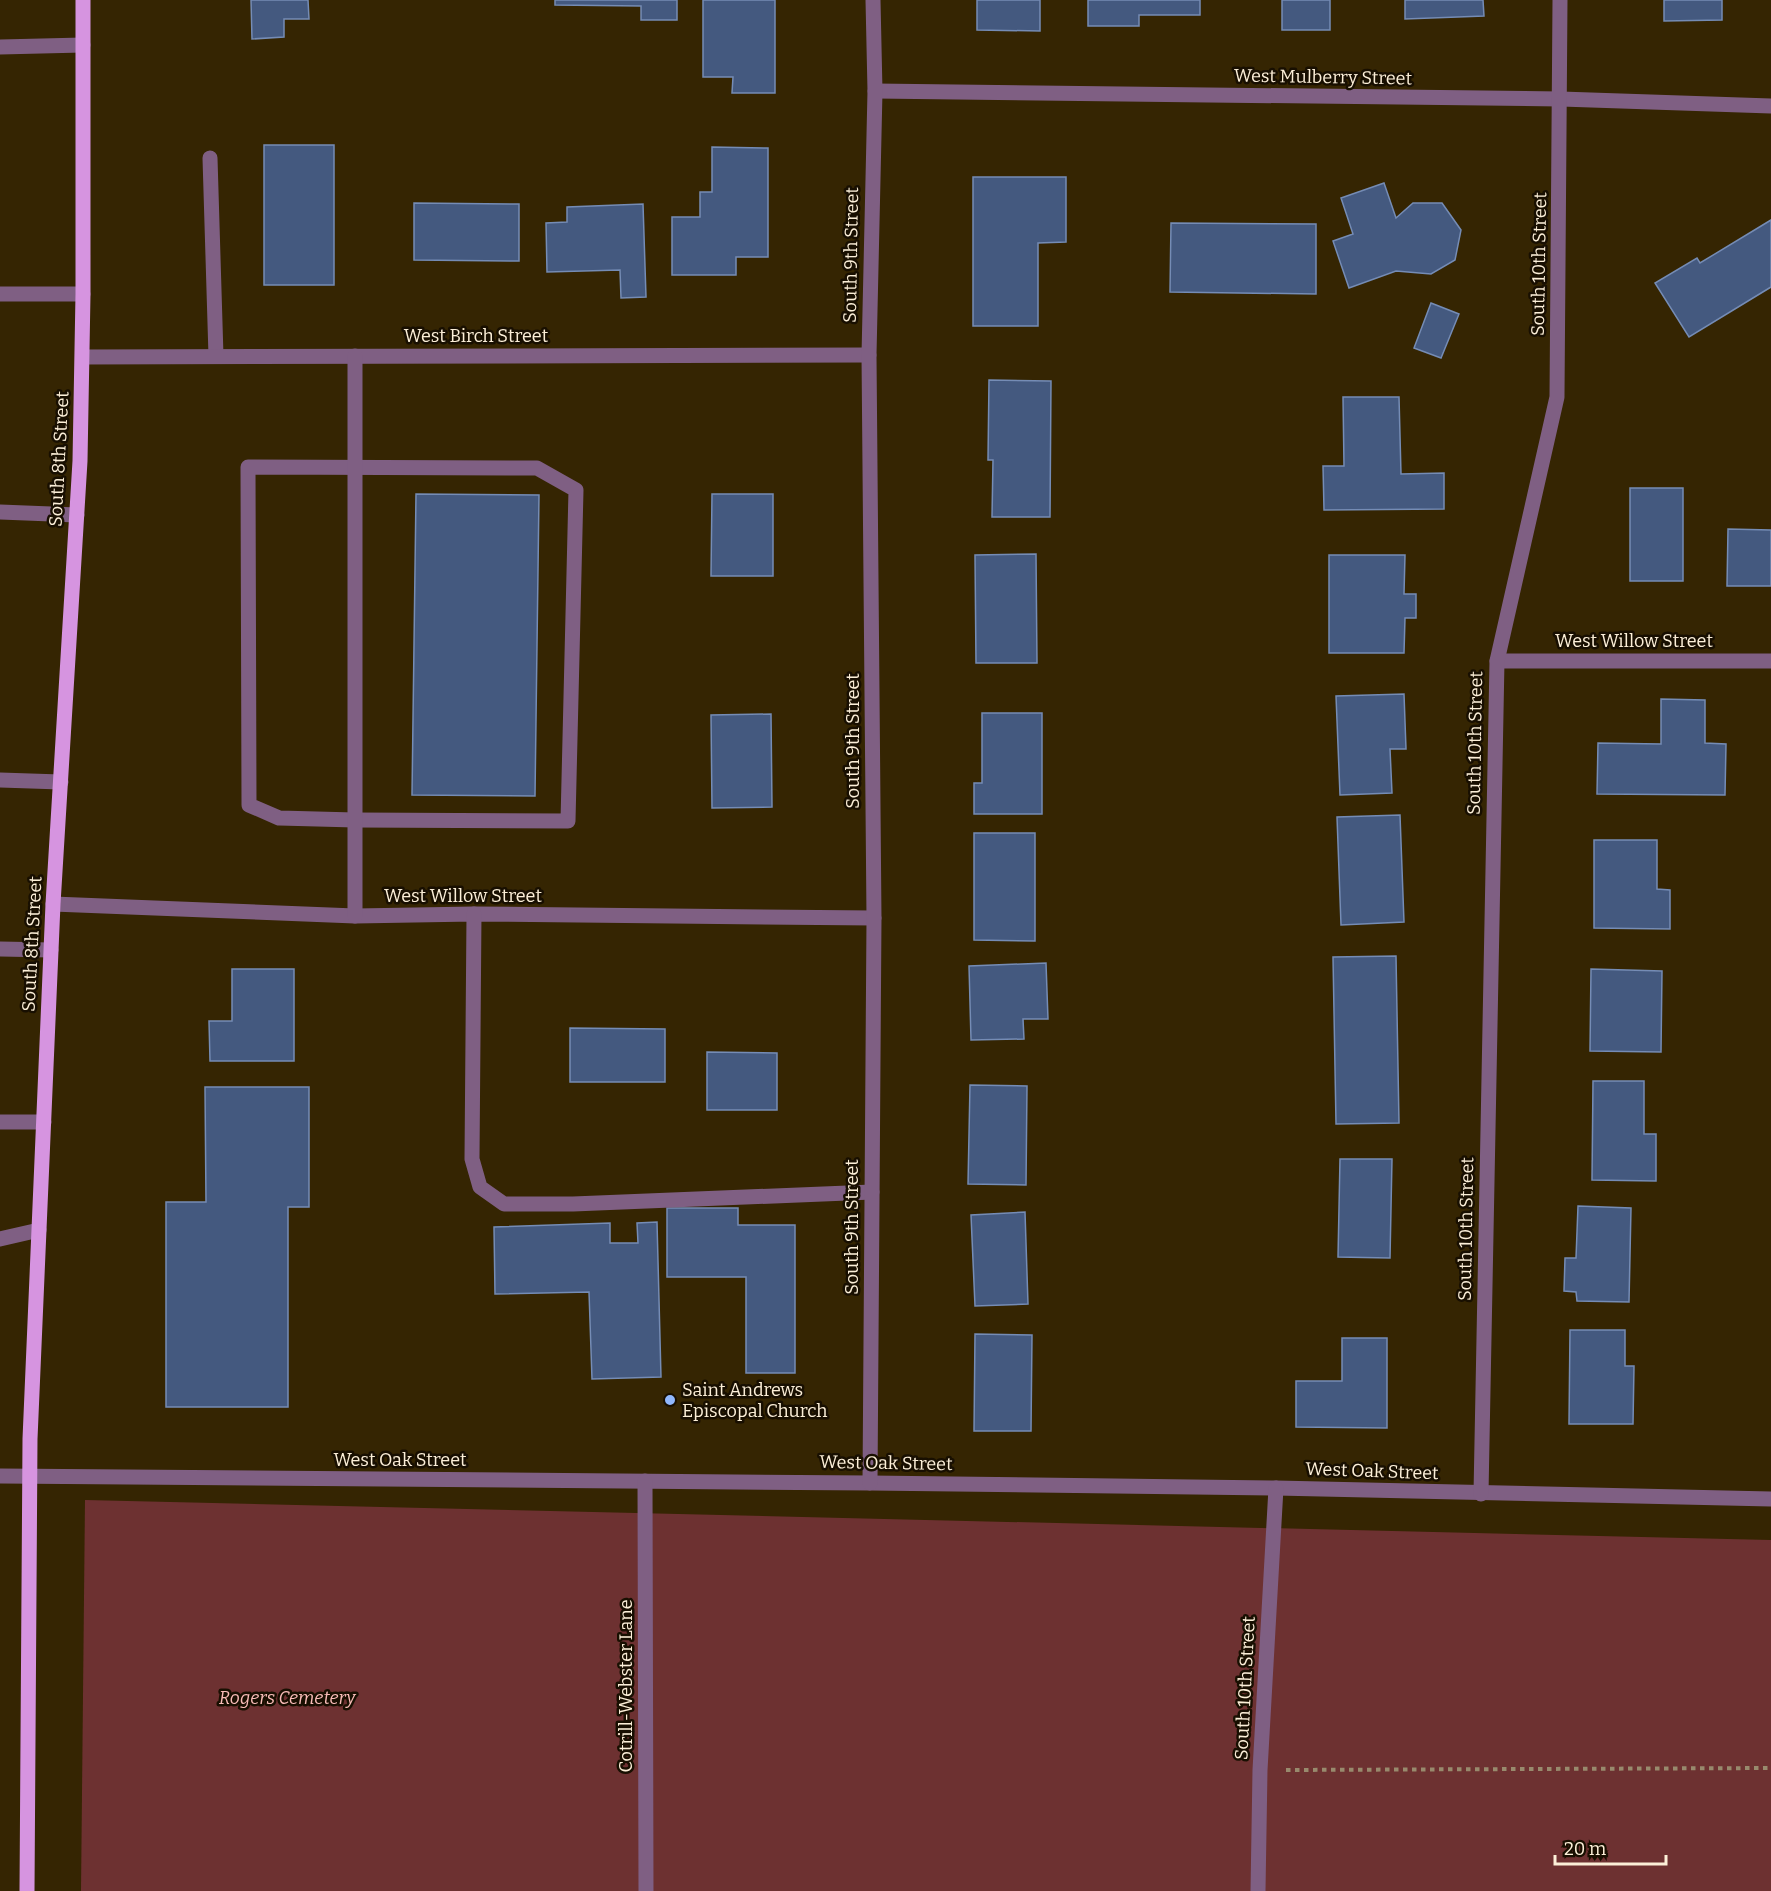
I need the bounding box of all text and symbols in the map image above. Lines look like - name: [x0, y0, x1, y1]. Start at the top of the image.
- street label: West Mulberry Street: [1234, 64, 1413, 90]
- street label: South 9th Street: [839, 186, 863, 323]
- street label: South 10th Street: [1527, 191, 1551, 336]
- street label: West Birch Street: [404, 325, 549, 347]
- street label: South 8th Street: [44, 390, 74, 527]
- street label: West Willow Street: [1555, 630, 1713, 652]
- street label: South 10th Street: [1463, 670, 1487, 815]
- street label: South 9th Street: [842, 673, 864, 809]
- street label: South 8th Street: [17, 875, 47, 1012]
- street label: West Willow Street: [384, 885, 542, 907]
- street label: South 10th Street: [1454, 1156, 1478, 1301]
- street label: South 9th Street: [841, 1159, 863, 1295]
- place label: Saint Andrews Episcopal Church: [682, 1379, 827, 1422]
- marker: Saint Andrews Episcopal Church: [663, 1393, 677, 1407]
- street label: West Oak Street: [333, 1449, 467, 1471]
- street label: West Oak Street: [819, 1451, 953, 1475]
- street label: West Oak Street: [1305, 1458, 1439, 1484]
- street label: Cotrill-Webster Lane: [615, 1600, 637, 1773]
- street label: South 10th Street: [1230, 1615, 1260, 1760]
- park label: Rogers Cemetery: [219, 1687, 356, 1709]
- scale bar: [1555, 1828, 1666, 1866]
- text: 20 m: [1564, 1838, 1606, 1860]

